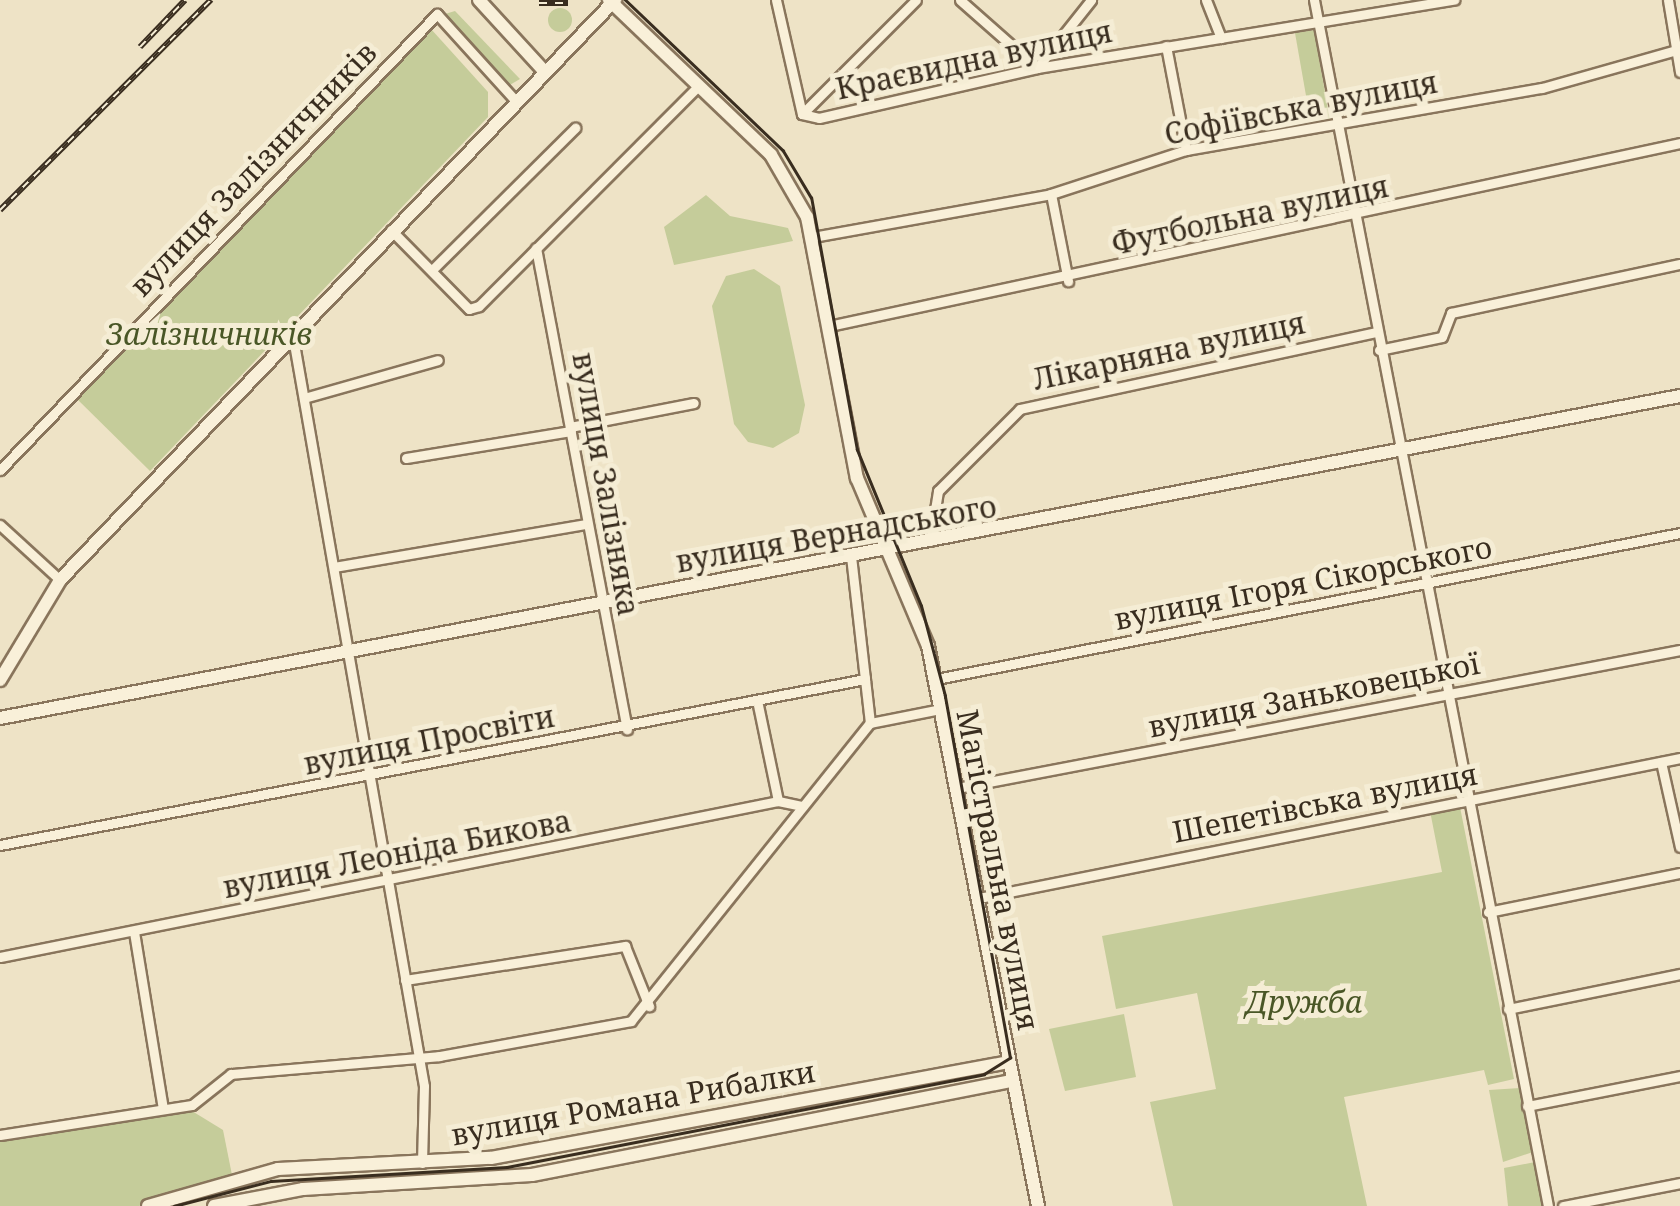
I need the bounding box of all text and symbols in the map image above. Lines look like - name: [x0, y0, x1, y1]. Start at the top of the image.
- street label: Краєвидна вулиця: [833, 13, 1115, 107]
- street label: вулиця Залізничників: [122, 34, 384, 304]
- street label: Софіївська вулиця: [1161, 64, 1441, 152]
- street label: Футбольна вулиця: [1108, 168, 1392, 262]
- street label: Лікарняна вулиця: [1029, 305, 1309, 397]
- park label: Залізничників: [106, 316, 312, 352]
- street label: вулиця Залізняка: [565, 349, 647, 619]
- street label: вулиця Вернадського: [673, 488, 999, 580]
- street label: вулиця Ігоря Сікорського: [1111, 529, 1495, 637]
- street label: вулиця Заньковецької: [1145, 645, 1483, 745]
- street label: вулиця Просвіти: [300, 698, 558, 782]
- street label: Магістральна вулиця: [949, 707, 1047, 1033]
- street label: Шепетівська вулиця: [1170, 756, 1480, 850]
- street label: вулиця Леоніда Бикова: [220, 803, 574, 905]
- park label: Дружба: [1246, 984, 1362, 1020]
- street label: вулиця Романа Рибалки: [448, 1053, 818, 1153]

